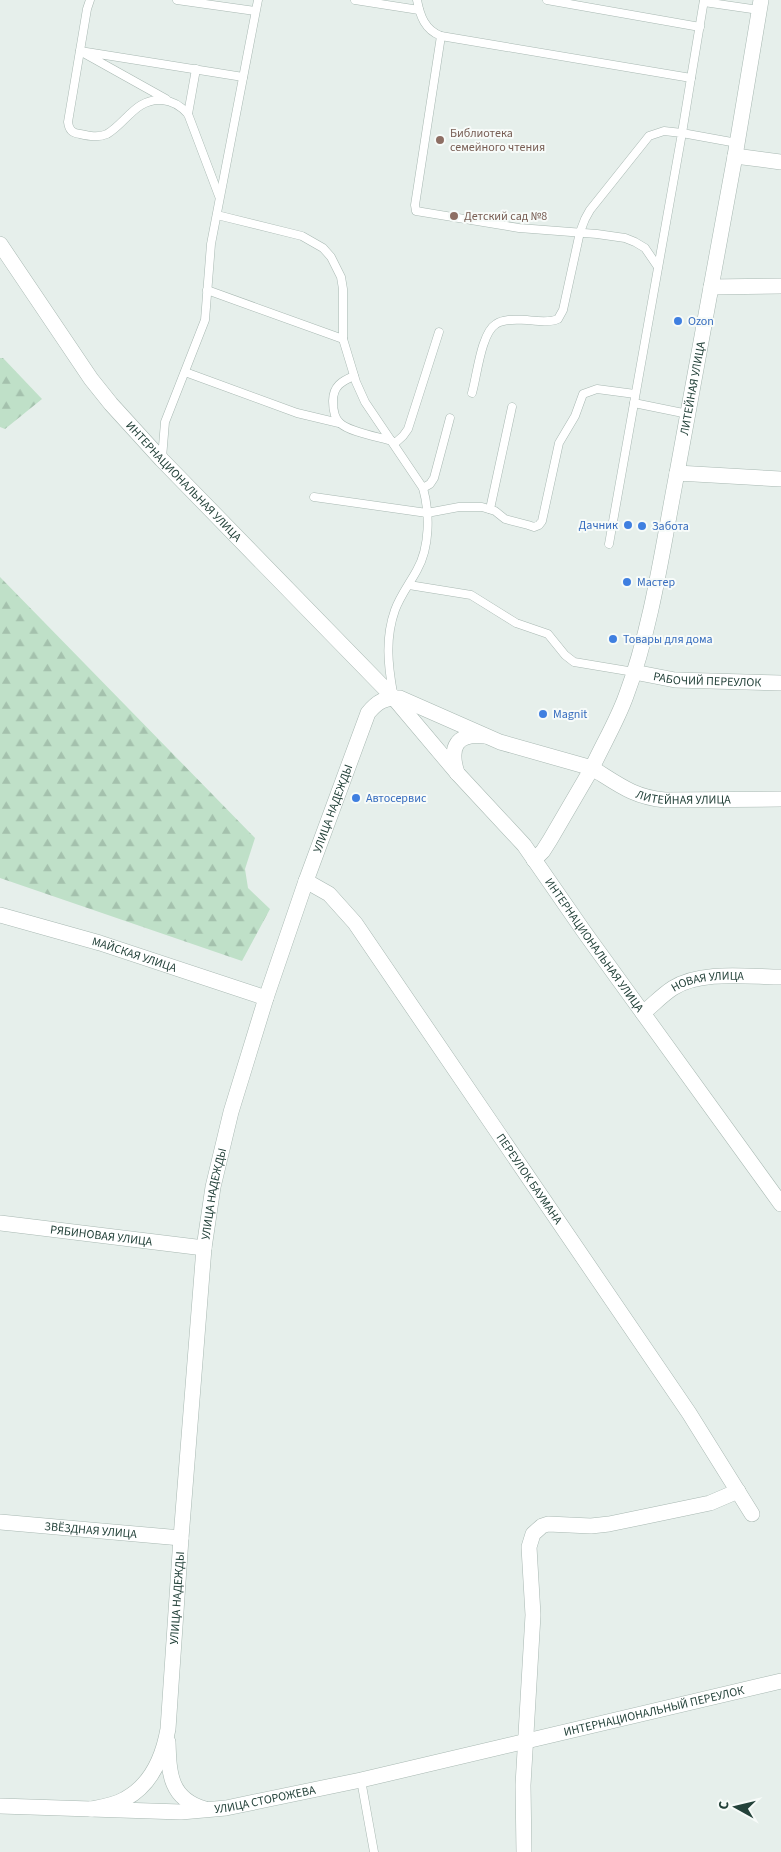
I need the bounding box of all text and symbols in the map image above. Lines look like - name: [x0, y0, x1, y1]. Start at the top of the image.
- place label: Библиотека семейного чтения: [450, 125, 545, 156]
- marker: Библиотека семейного чтения: [434, 134, 446, 146]
- place label: Детский сад №8: [464, 208, 547, 225]
- marker: Детский сад №8: [448, 210, 460, 222]
- place label: Ozon: [688, 313, 714, 330]
- marker: Ozon: [672, 315, 684, 327]
- street label: ЛИТЕЙНАЯ УЛИЦА: [676, 340, 710, 437]
- street label: ИНТЕРНАЦИОНАЛЬНАЯ УЛИЦА: [122, 418, 245, 546]
- place label: Дачник: [579, 517, 618, 534]
- place label: Забота: [652, 518, 689, 535]
- marker: Дачник: [622, 519, 634, 531]
- marker: Забота: [636, 520, 648, 532]
- place label: Мастер: [637, 574, 675, 591]
- marker: Мастер: [621, 576, 633, 588]
- place label: Товары для дома: [623, 631, 713, 648]
- marker: Товары для дома: [607, 633, 619, 645]
- street label: РАБОЧИЙ ПЕРЕУЛОК: [652, 668, 762, 691]
- place label: Magnit: [553, 706, 587, 723]
- marker: Magnit: [537, 708, 549, 720]
- street label: УЛИЦА НАДЕЖДЫ: [309, 762, 357, 855]
- street label: ЛИТЕЙНАЯ УЛИЦА: [633, 786, 731, 809]
- place label: Автосервис: [366, 790, 427, 807]
- marker: Автосервис: [350, 792, 362, 804]
- street label: ИНТЕРНАЦИОНАЛЬНАЯ УЛИЦА: [540, 875, 648, 1016]
- street label: МАЙСКАЯ УЛИЦА: [90, 933, 179, 977]
- street label: НОВАЯ УЛИЦА: [668, 968, 745, 996]
- street label: ПЕРЕУЛОК БАУМАНА: [492, 1130, 566, 1228]
- street label: УЛИЦА НАДЕЖДЫ: [197, 1146, 231, 1241]
- street label: РЯБИНОВАЯ УЛИЦА: [49, 1221, 154, 1251]
- street label: ЗВЁЗДНАЯ УЛИЦА: [44, 1518, 138, 1543]
- street label: УЛИЦА НАДЕЖДЫ: [166, 1551, 189, 1645]
- street label: ИНТЕРНАЦИОНАЛЬНЫЙ ПЕРЕУЛОК: [562, 1682, 746, 1741]
- street label: УЛИЦА СТОРОЖЕВА: [214, 1782, 318, 1818]
- north arrow: [711, 1782, 761, 1832]
- text: С: [714, 1800, 735, 1811]

